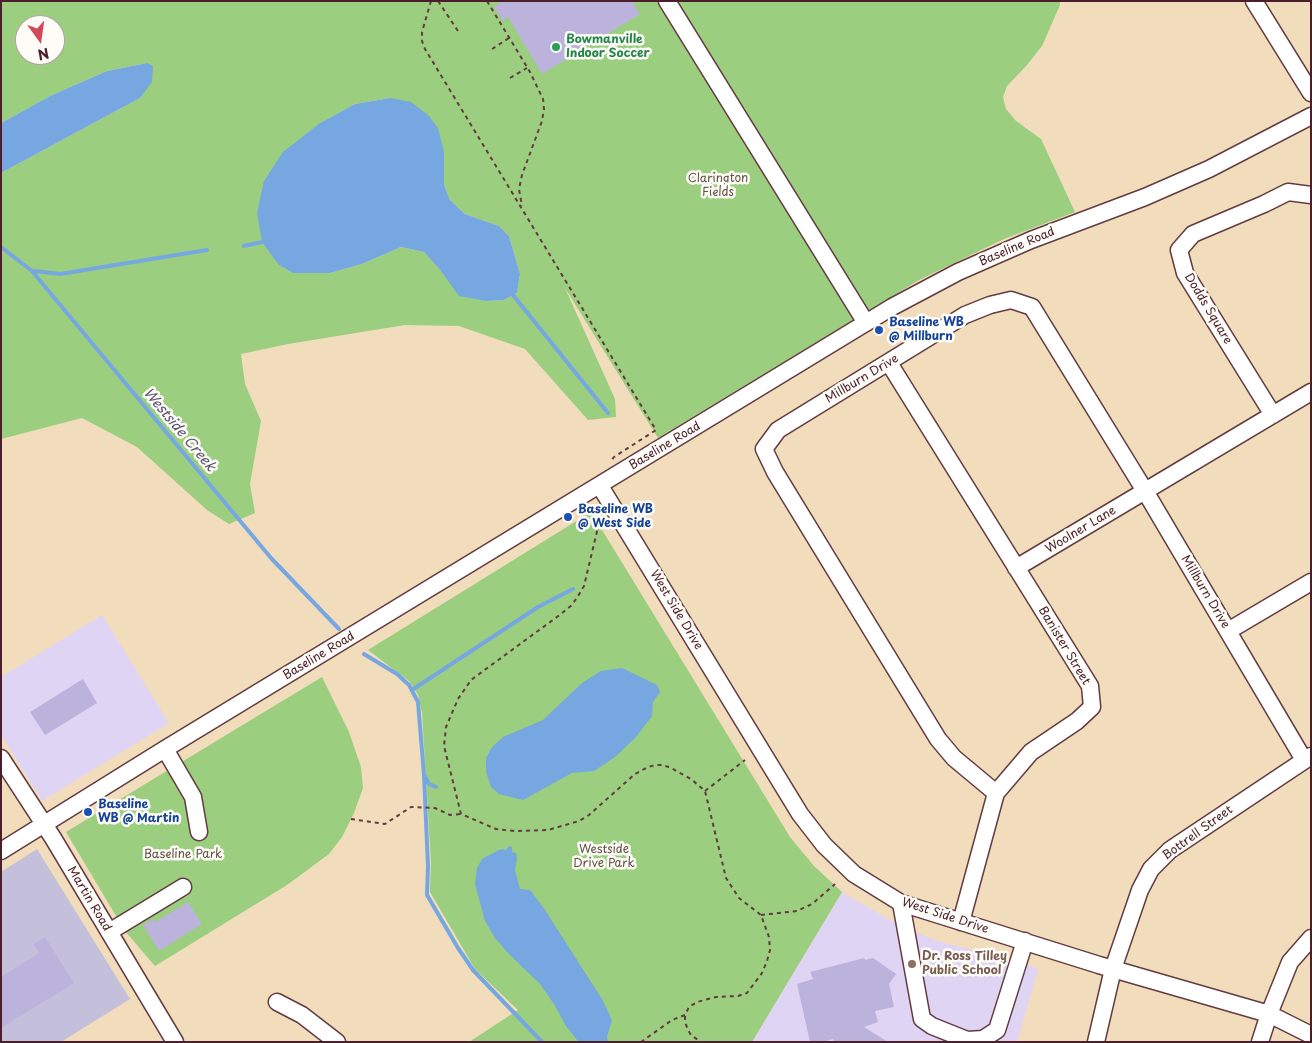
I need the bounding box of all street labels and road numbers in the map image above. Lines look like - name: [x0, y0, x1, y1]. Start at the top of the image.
- street label: Baseline Road: [977, 225, 1057, 269]
- street label: Dodds Square: [1181, 271, 1235, 347]
- street label: Millburn Drive: [823, 352, 901, 406]
- street label: Baseline Road: [627, 419, 703, 473]
- street label: Woolner Lane: [1043, 503, 1119, 557]
- street label: Millburn Drive: [1178, 553, 1232, 631]
- street label: West Side Drive: [647, 568, 705, 652]
- street label: Banister Street: [1035, 604, 1093, 688]
- street label: Baseline Road: [281, 629, 357, 683]
- street label: Bottrell Street: [1160, 803, 1236, 863]
- street label: Martin Road: [64, 864, 114, 934]
- street label: West Side Drive: [900, 895, 990, 937]

